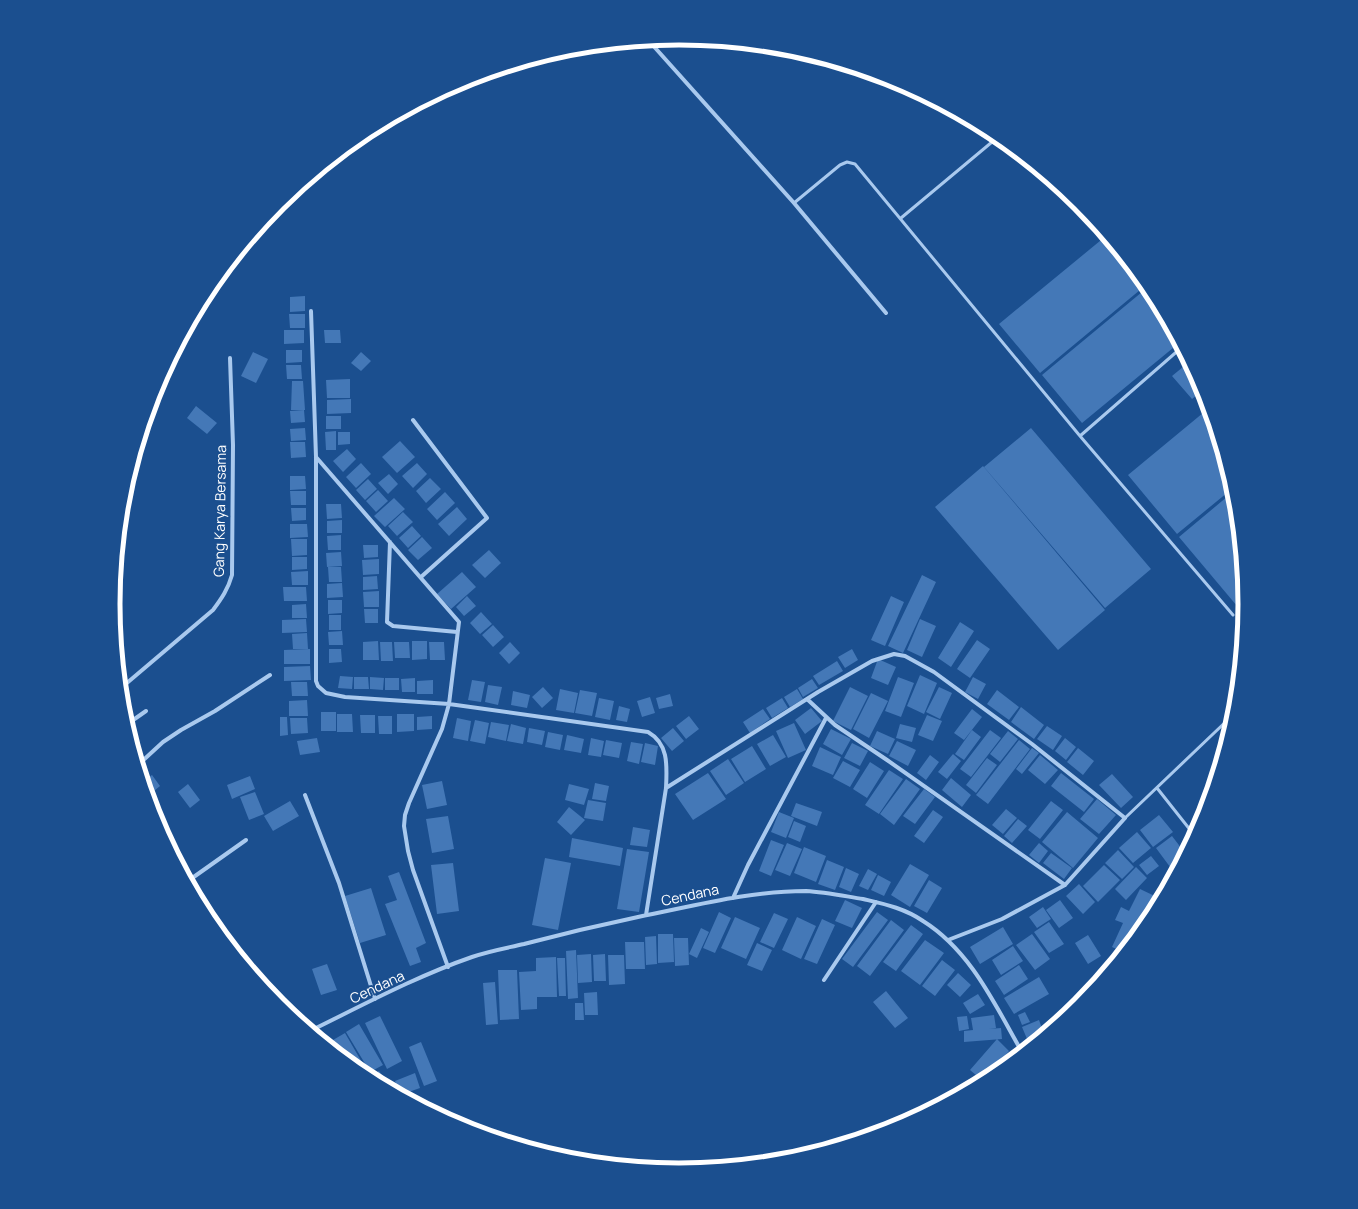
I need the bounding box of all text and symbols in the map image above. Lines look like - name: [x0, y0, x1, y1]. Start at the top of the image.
- street label: Gang Karya Bersama: [209, 445, 230, 577]
- street label: Cendana: [659, 879, 720, 910]
- street label: Cendana: [346, 966, 407, 1008]

